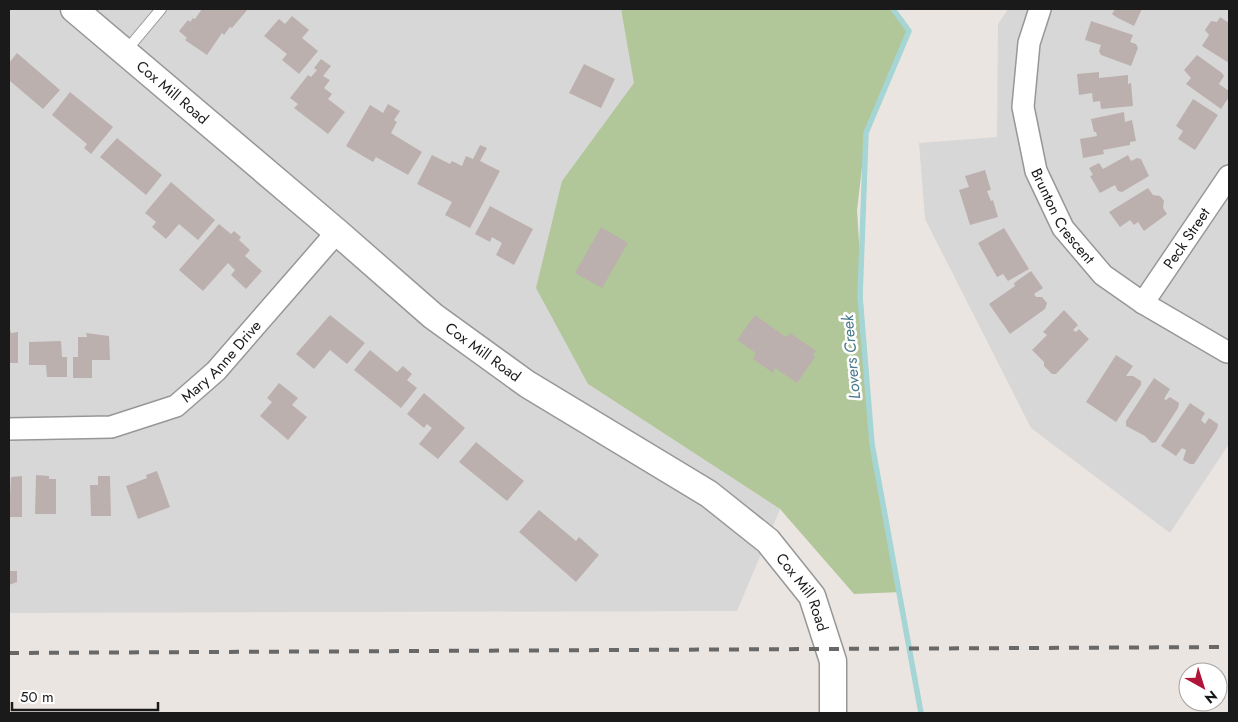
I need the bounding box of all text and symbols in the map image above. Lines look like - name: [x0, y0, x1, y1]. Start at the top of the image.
- street label: Cox Mill Road: [131, 55, 213, 130]
- street label: Brunton Crescent: [1025, 165, 1100, 269]
- street label: Peck Street: [1158, 203, 1216, 273]
- water label: Lovers Creek: [836, 313, 866, 400]
- street label: Mary Anne Drive: [176, 315, 267, 408]
- street label: Cox Mill Road: [440, 317, 525, 387]
- street label: Cox Mill Road: [771, 548, 834, 634]
- north arrow: [1178, 662, 1228, 712]
- scale bar: [12, 680, 159, 712]
- text: 50 m: [20, 686, 54, 708]
- text: N: [1201, 686, 1222, 708]

